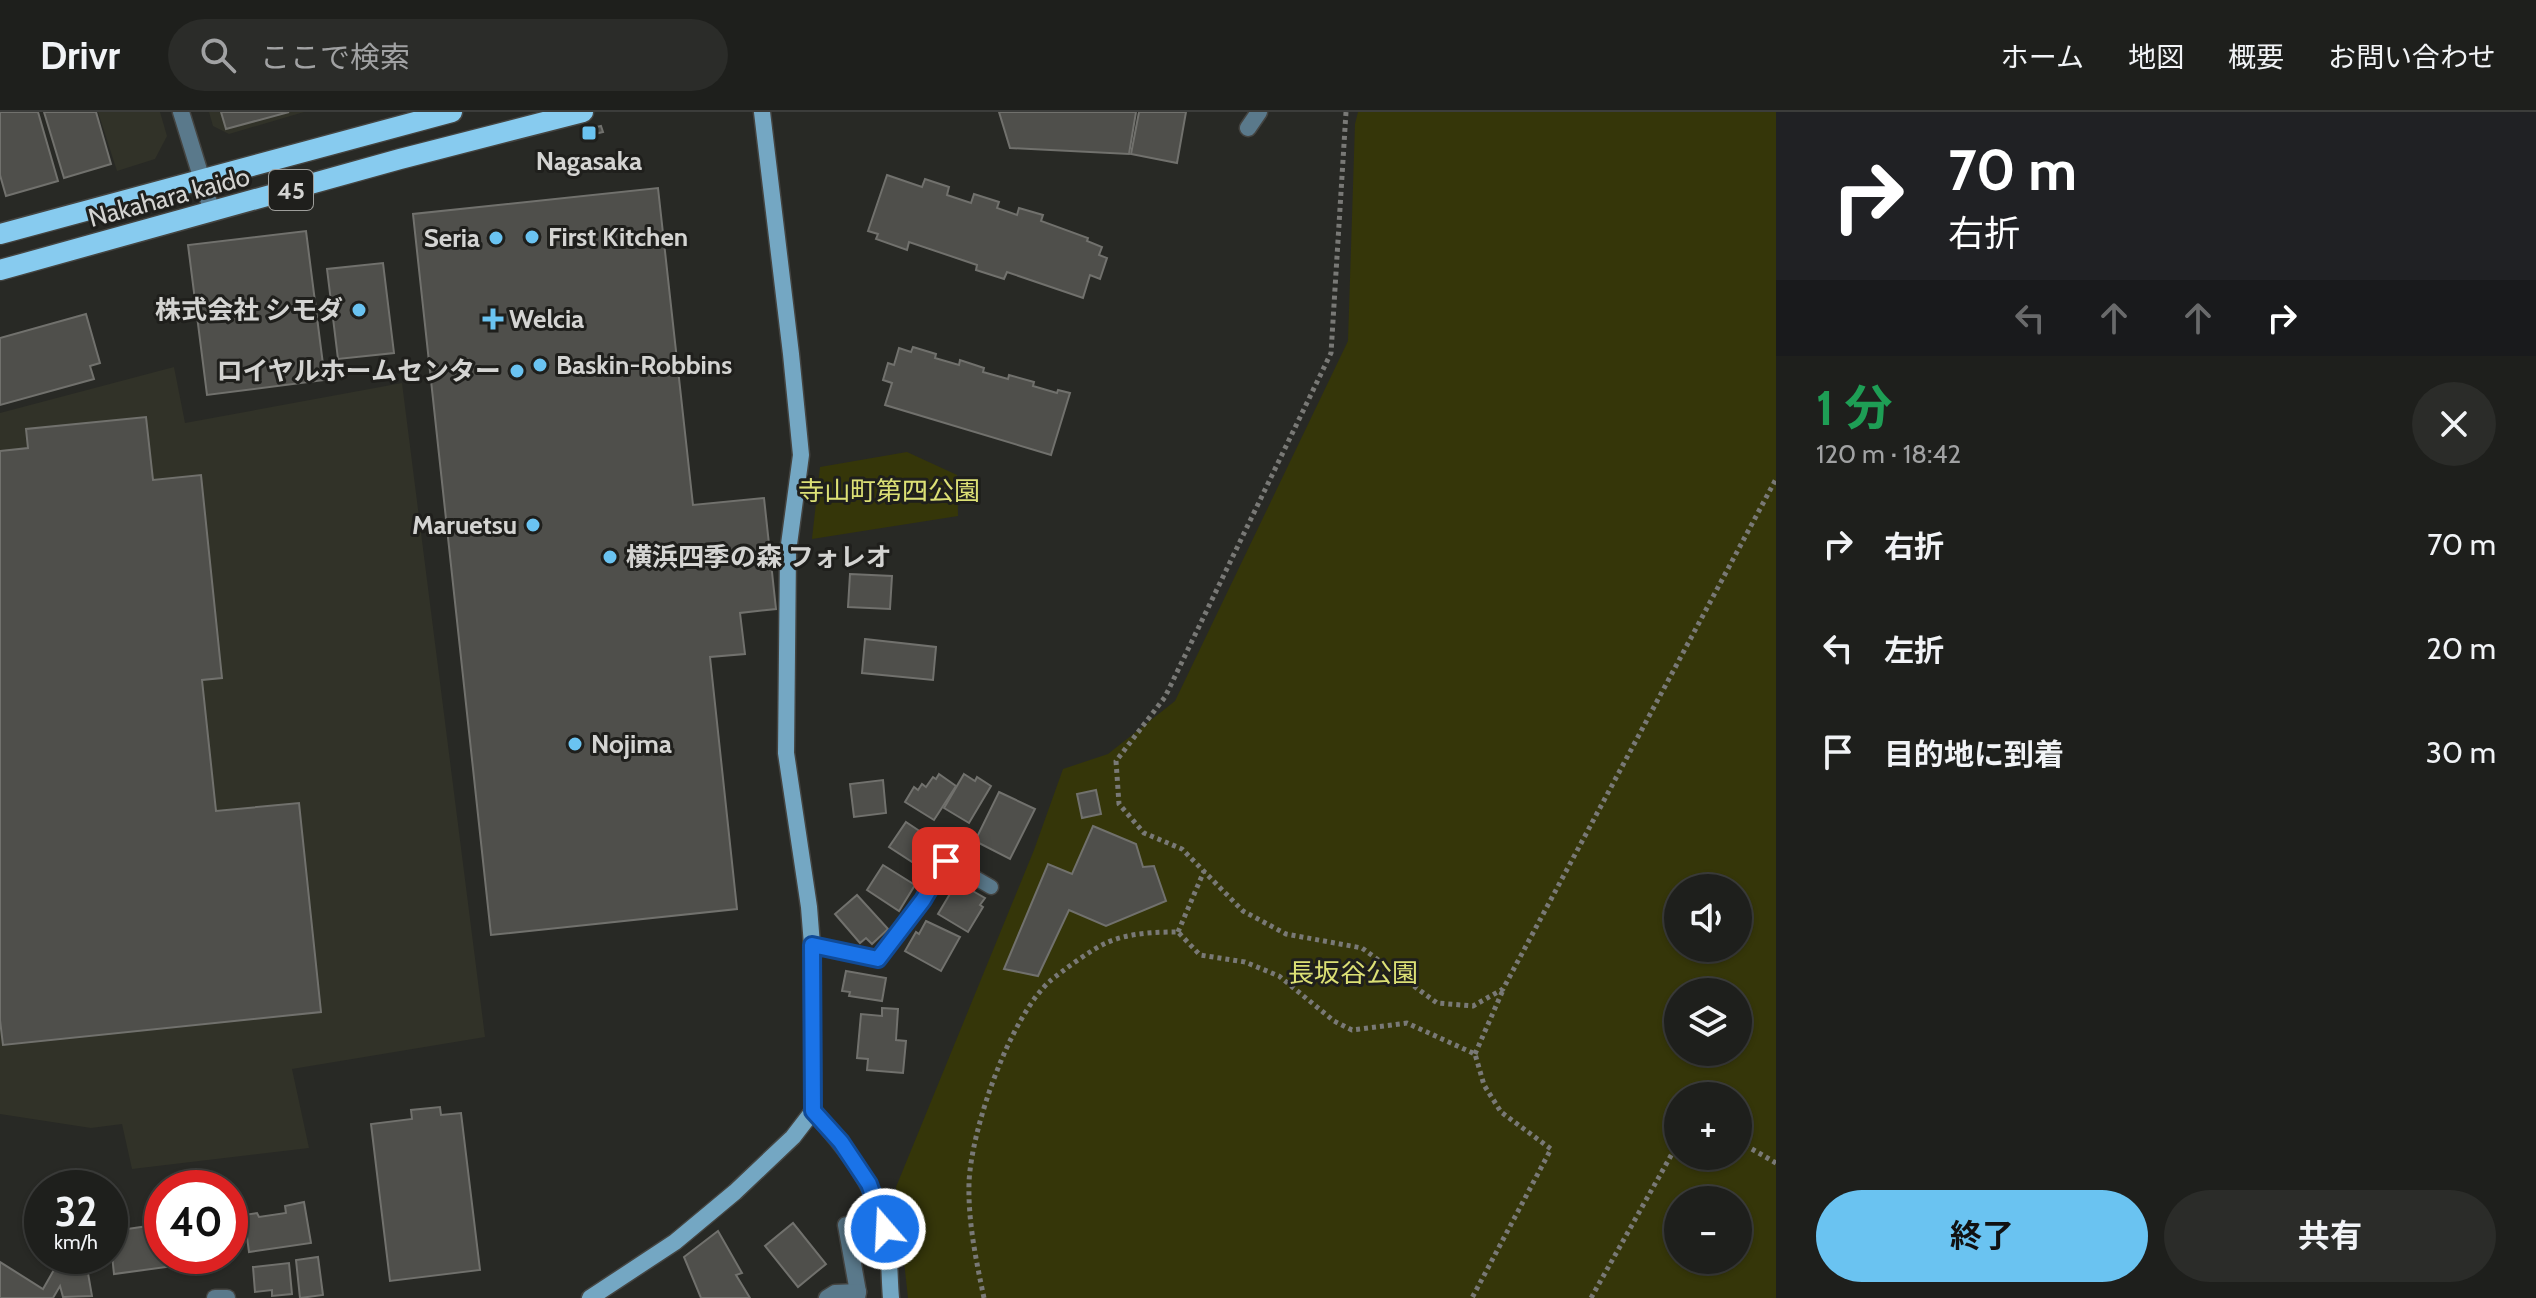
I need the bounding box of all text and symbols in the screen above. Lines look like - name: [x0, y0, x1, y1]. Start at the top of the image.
- search box: [168, 19, 728, 91]
- text: Drivr: [40, 32, 120, 79]
- icon: search: [196, 33, 240, 77]
- text: ここで検索: [260, 39, 410, 76]
- text: ホーム: [2001, 40, 2084, 74]
- text: 地図: [2128, 40, 2184, 74]
- text: 概要: [2228, 40, 2284, 74]
- text: お問い合わせ: [2328, 40, 2496, 74]
- marker: Nagasaka: [580, 124, 598, 142]
- text: 70 m: [1948, 136, 2077, 204]
- icon: right: [1816, 144, 1920, 248]
- place label: Nagasaka: [536, 145, 642, 177]
- street label: Nakahara kaido: [85, 160, 253, 234]
- road number: 45: [269, 170, 313, 210]
- text: 右折: [1948, 211, 2020, 255]
- place label: First Kitchen: [548, 221, 688, 253]
- place label: Seria: [424, 222, 480, 254]
- marker: First Kitchen: [523, 228, 541, 246]
- marker: Seria: [487, 229, 505, 247]
- place label: 株式会社 シモダ: [155, 294, 343, 326]
- icon: left: [2008, 296, 2052, 340]
- icon: ahead: [2092, 296, 2136, 340]
- icon: ahead: [2176, 296, 2220, 340]
- icon: right: [2260, 296, 2304, 340]
- marker: 株式会社 シモダ: [350, 301, 368, 319]
- place label: Welcia: [509, 303, 584, 335]
- marker: Welcia: [484, 310, 502, 328]
- place label: Baskin-Robbins: [556, 349, 732, 381]
- place label: ロイヤルホームセンター: [217, 355, 501, 387]
- marker: Baskin-Robbins: [531, 356, 549, 374]
- marker: ロイヤルホームセンター: [508, 362, 526, 380]
- text: 1 分: [1816, 379, 1893, 437]
- button: close: [2412, 382, 2496, 466]
- text: 120 m · 18:42: [1816, 438, 1961, 470]
- park label: 寺山町第四公園: [798, 475, 980, 507]
- place label: Maruetsu: [412, 509, 517, 541]
- marker: Maruetsu: [524, 516, 542, 534]
- icon: right: [1816, 522, 1860, 566]
- text: 70 m: [2427, 526, 2496, 563]
- text: 右折: [1884, 528, 1944, 565]
- place label: 横浜四季の森 フォレオ: [626, 541, 892, 573]
- marker: 横浜四季の森 フォレオ: [601, 548, 619, 566]
- icon: left: [1816, 626, 1860, 670]
- text: 20 m: [2426, 630, 2496, 667]
- text: 左折: [1884, 632, 1944, 669]
- place label: Nojima: [591, 728, 672, 760]
- icon: arrive: [1816, 730, 1860, 774]
- text: 30 m: [2426, 734, 2496, 771]
- marker: Nojima: [566, 735, 584, 753]
- text: 目的地に到着: [1884, 736, 2064, 773]
- pin: [912, 827, 980, 895]
- icon: arrive: [924, 839, 968, 883]
- map controls: [1664, 874, 1752, 1274]
- button: sound: [1664, 874, 1752, 962]
- park label: 長坂谷公園: [1288, 957, 1418, 989]
- button: layers: [1664, 978, 1752, 1066]
- button: +: [1664, 1082, 1752, 1170]
- speed limit sign: 40: [144, 1170, 248, 1274]
- button: −: [1664, 1186, 1752, 1274]
- text: 32: [55, 1187, 97, 1236]
- position arrow: [843, 1187, 927, 1271]
- button: 終了: [1816, 1190, 2148, 1282]
- button: 共有: [2164, 1190, 2496, 1282]
- text: km/h: [54, 1230, 98, 1254]

